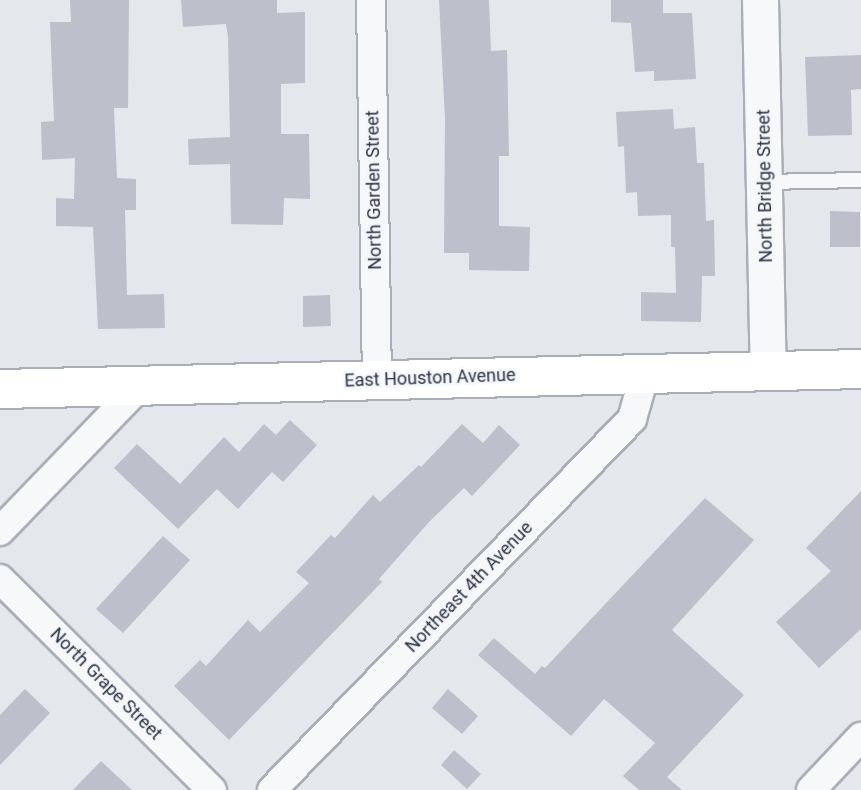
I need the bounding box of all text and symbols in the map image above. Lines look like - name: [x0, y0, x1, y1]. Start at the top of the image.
- street label: North Bridge Street: [753, 109, 777, 263]
- street label: North Garden Street: [362, 110, 386, 270]
- street label: East Houston Avenue: [344, 364, 516, 392]
- street label: Northeast 4th Avenue: [401, 517, 537, 657]
- street label: North Grape Street: [46, 624, 166, 744]

